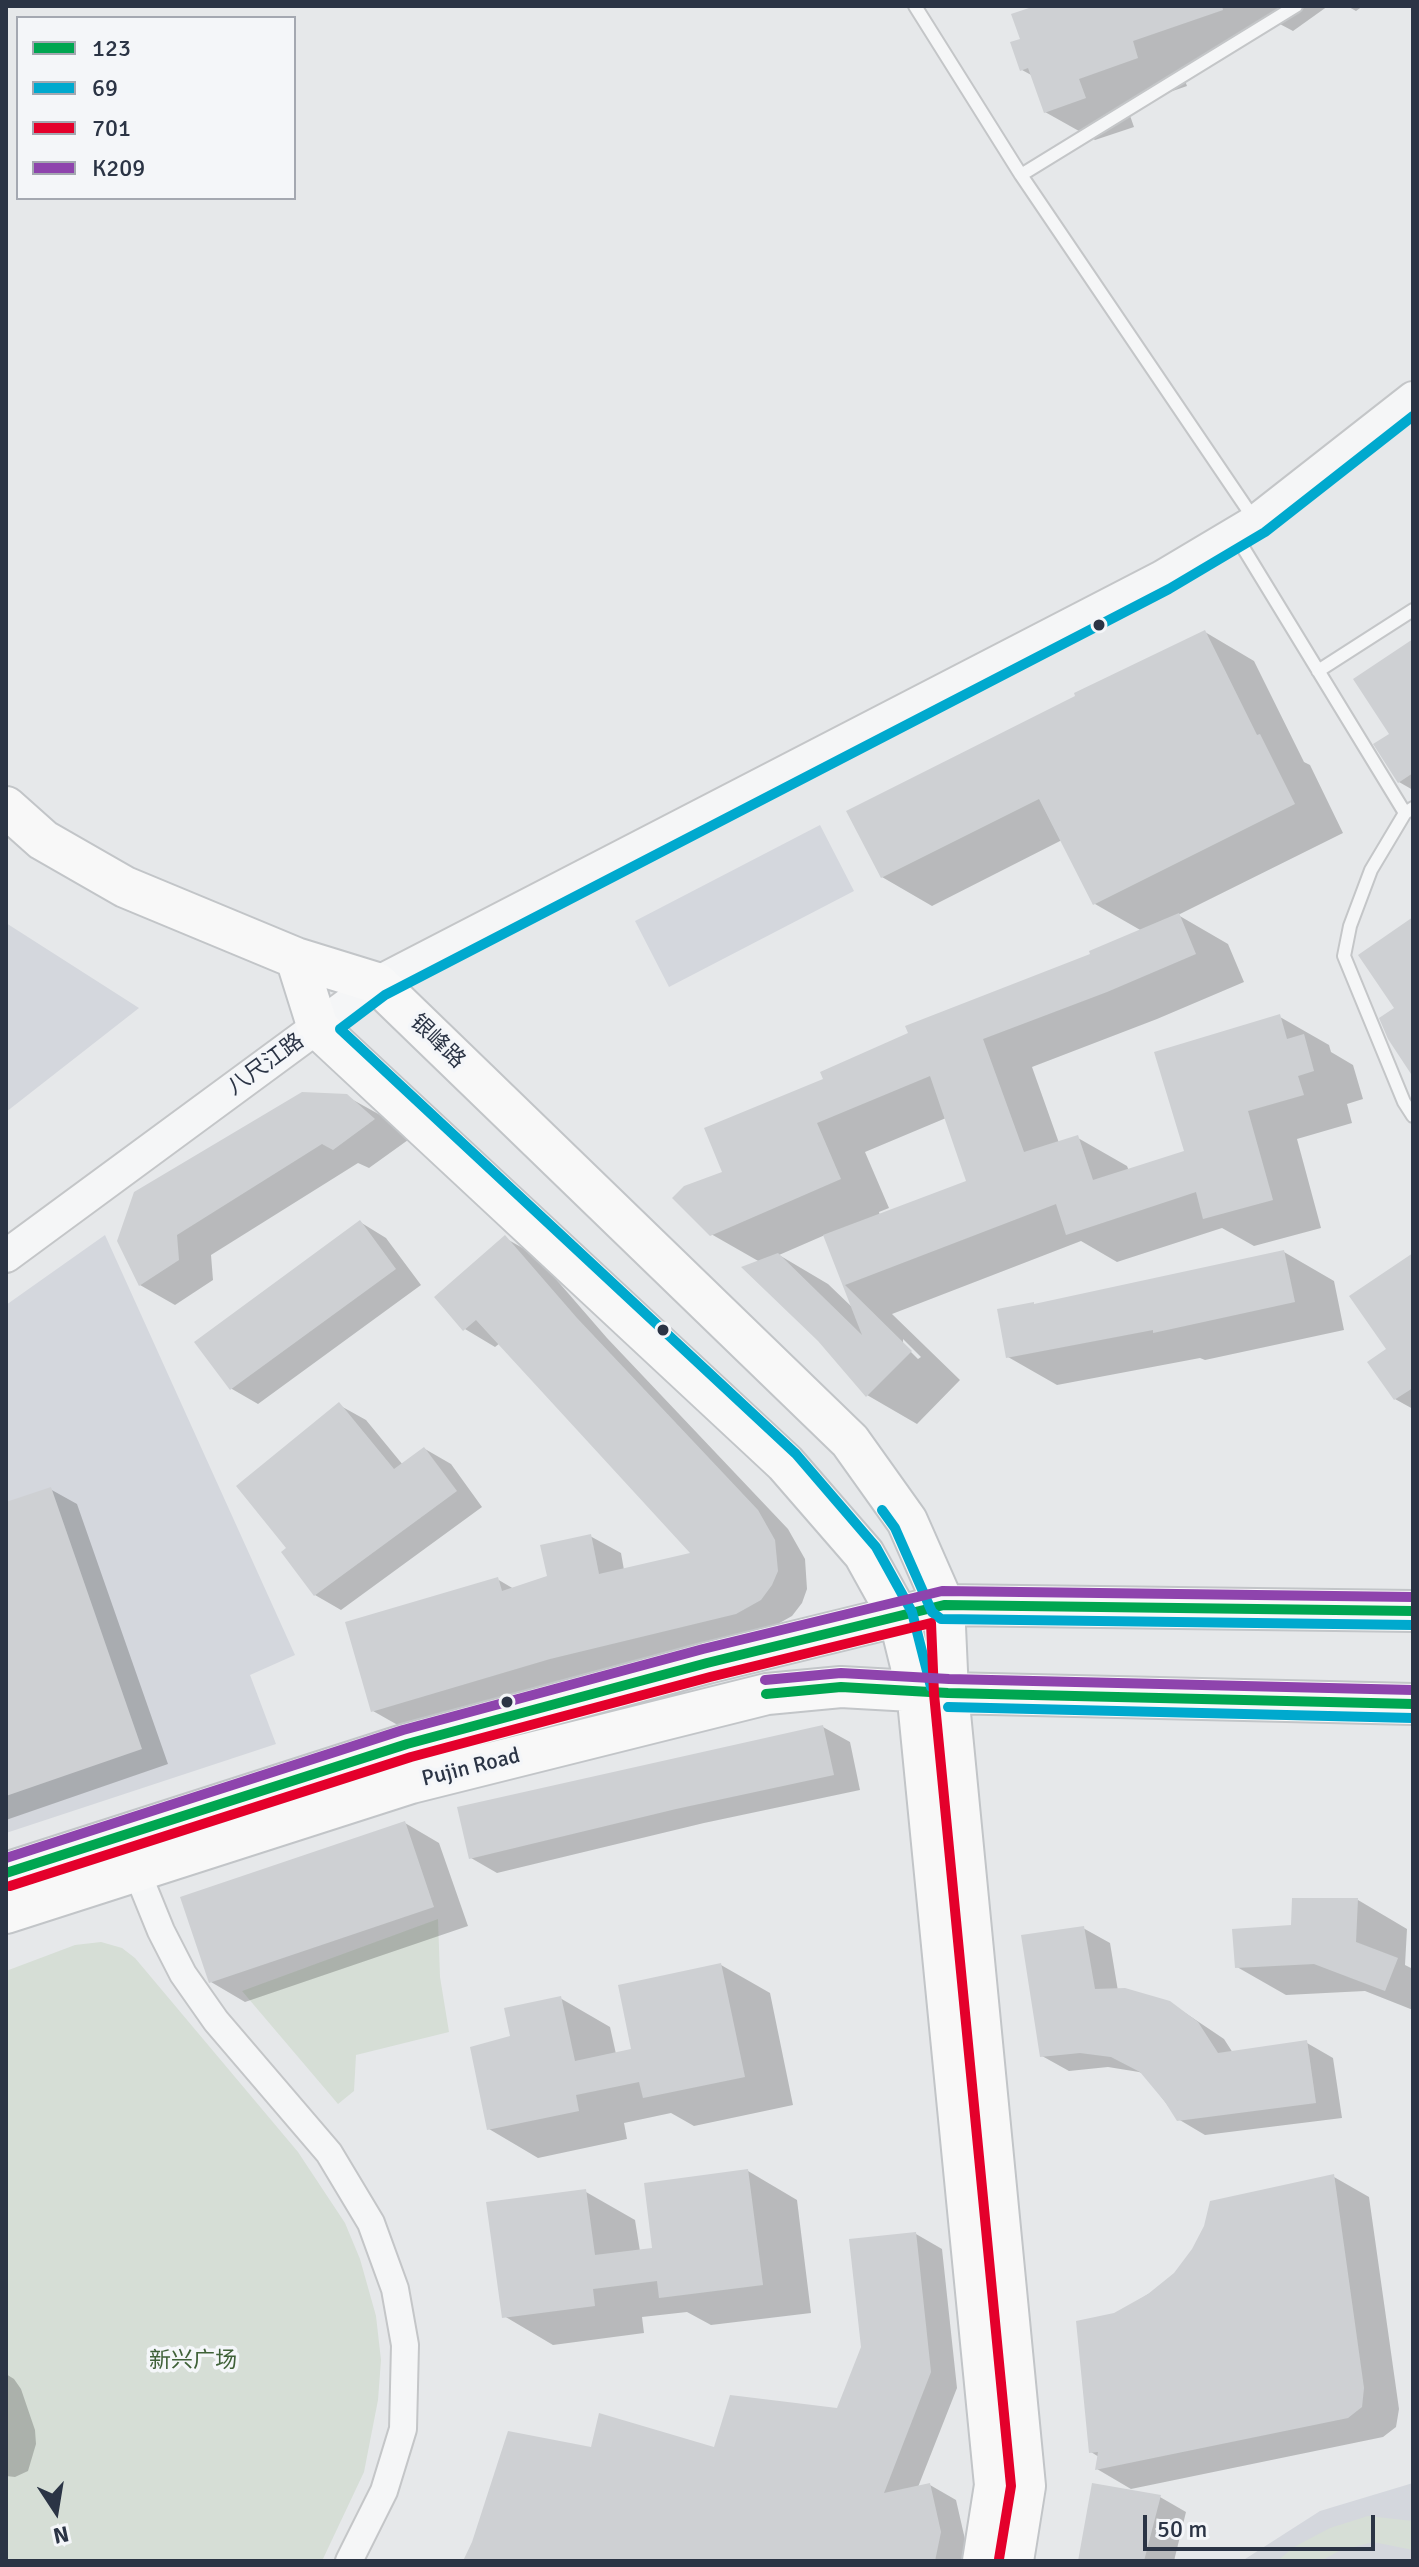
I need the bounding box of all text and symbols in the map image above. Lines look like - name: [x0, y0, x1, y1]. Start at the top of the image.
- legend: [16, 16, 296, 200]
- text: 123: [92, 33, 131, 63]
- text: 69: [92, 73, 118, 103]
- text: 701: [92, 113, 131, 143]
- text: K209: [92, 153, 145, 183]
- unlabelled marker: [1091, 617, 1107, 633]
- street label: 银峰路: [404, 1010, 470, 1074]
- street label: 八尺江路: [223, 1028, 309, 1102]
- unlabelled marker: [655, 1322, 671, 1338]
- unlabelled marker: [499, 1694, 515, 1710]
- street label: Pujin Road: [419, 1743, 523, 1793]
- park label: 新兴广场: [149, 2348, 237, 2374]
- north arrow: [16, 2471, 96, 2551]
- scale bar: [1147, 2499, 1379, 2549]
- text: 50 m: [1157, 2514, 1207, 2544]
- text: N: [51, 2520, 71, 2550]

